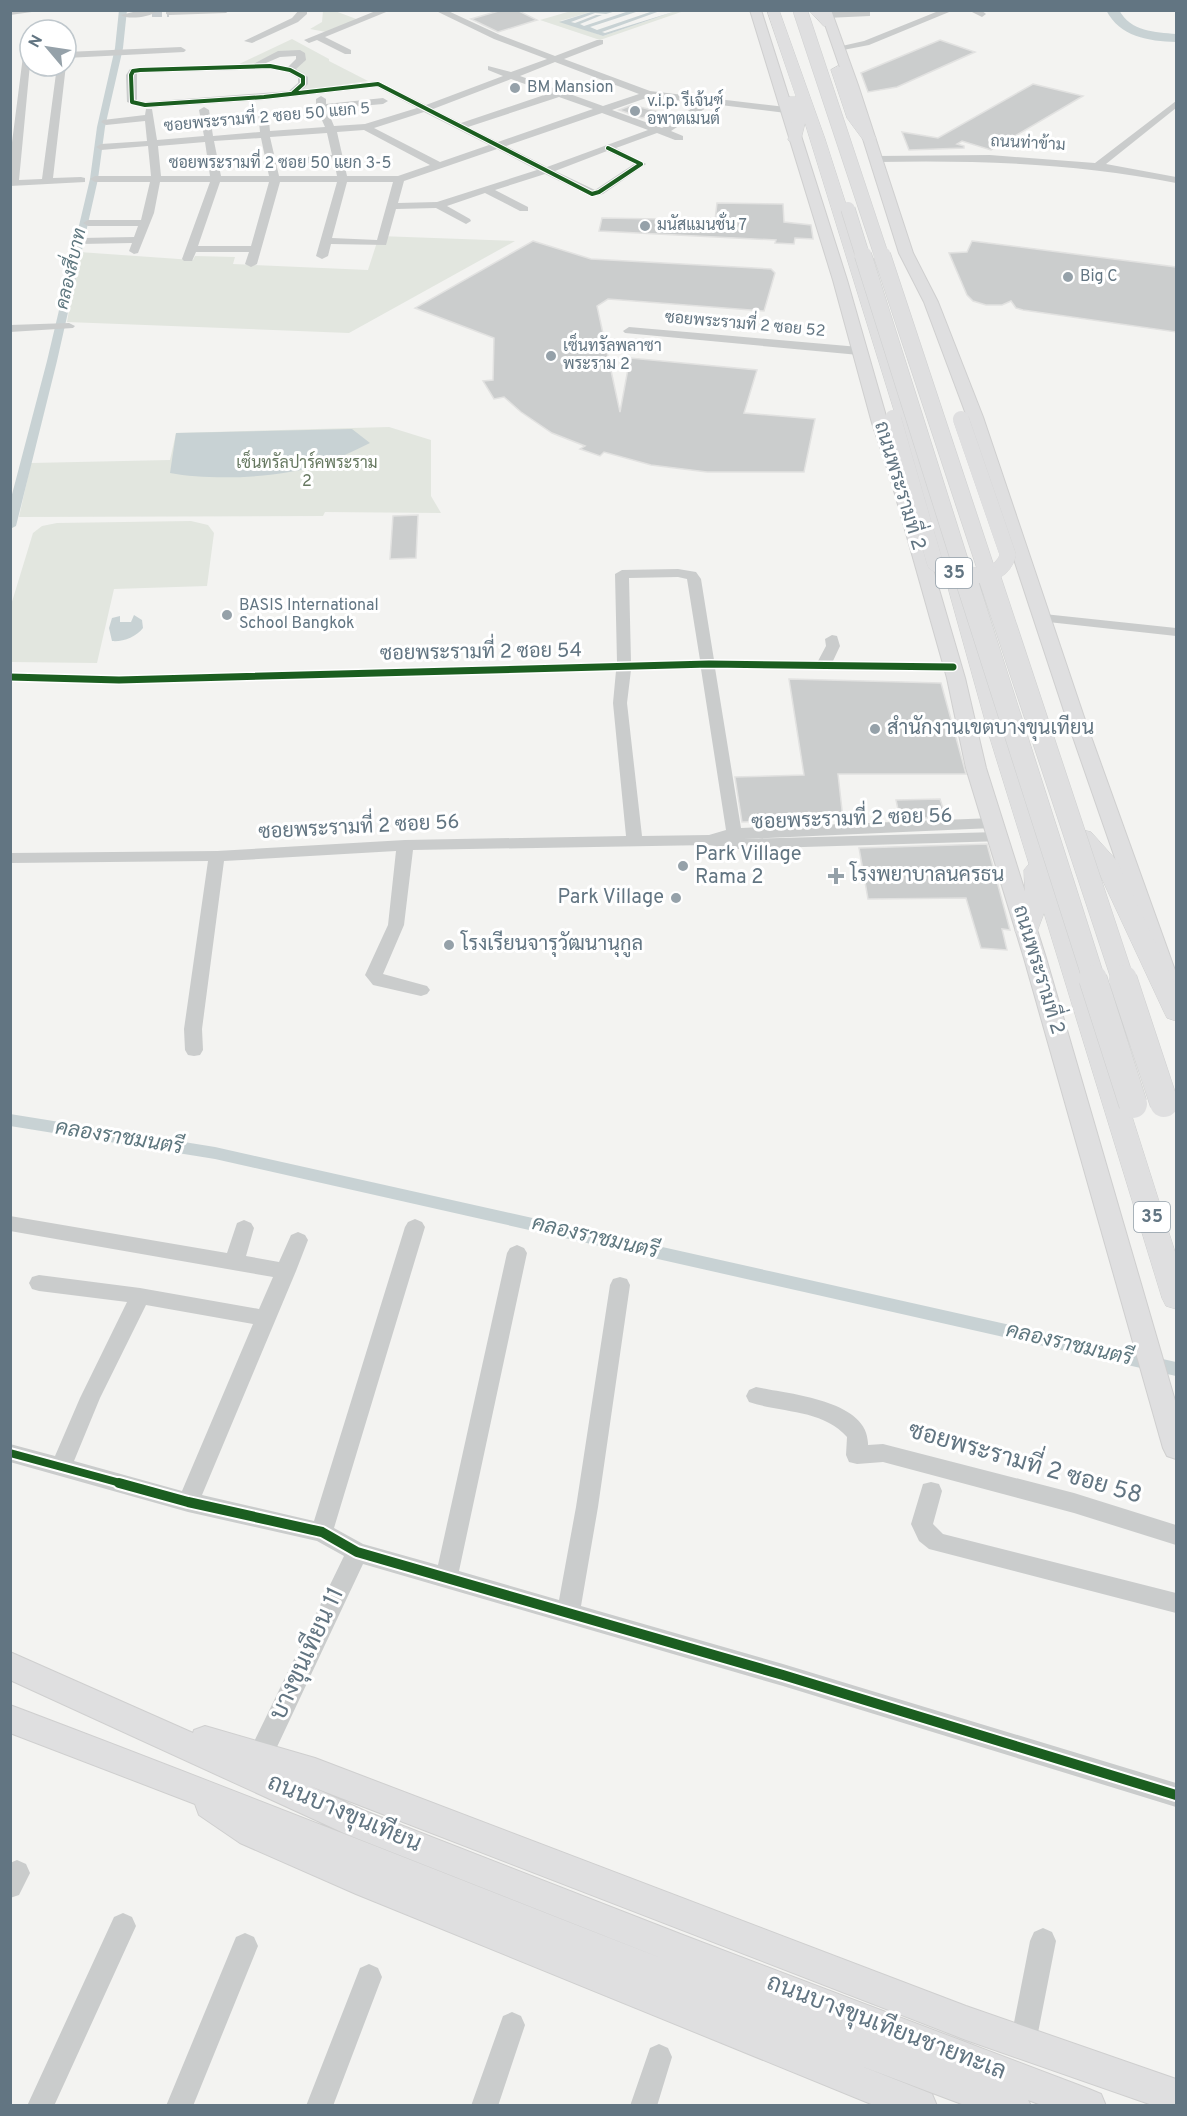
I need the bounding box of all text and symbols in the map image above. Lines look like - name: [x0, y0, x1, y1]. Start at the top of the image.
- north arrow: [18, 18, 78, 78]
- text: N: [25, 32, 48, 52]
- place label: BM Mansion: [527, 78, 614, 98]
- marker: BM Mansion: [508, 81, 522, 95]
- place label: v.i.p. รีเจ้นซ์ อพาตเมนต์: [647, 88, 724, 130]
- street label: ซอยพระรามที่ 2 ซอย 50 แยก 5: [163, 93, 371, 137]
- marker: v.i.p. รีเจ้นซ์ อพาตเมนต์: [628, 104, 642, 118]
- street label: ถนนท่าข้าม: [990, 130, 1066, 156]
- street label: ซอยพระรามที่ 2 ซอย 50 แยก 3-5: [169, 148, 391, 174]
- place label: มนัสแมนชั่น 7: [657, 211, 747, 236]
- marker: มนัสแมนชั่น 7: [638, 219, 652, 233]
- water label: คลองสี่บาท: [46, 225, 93, 312]
- place label: Big C: [1080, 267, 1118, 287]
- marker: Big C: [1061, 270, 1075, 284]
- street label: ซอยพระรามที่ 2 ซอย 52: [664, 302, 827, 342]
- place label: เซ็นทรัลพลาซา พระราม 2: [563, 332, 662, 375]
- marker: เซ็นทรัลพลาซา พระราม 2: [544, 349, 558, 363]
- street label: ถนนพระรามที่ 2: [867, 417, 937, 554]
- park label: เซ็นทรัลปาร์คพระราม 2: [236, 449, 378, 492]
- road number: 35: [936, 558, 972, 588]
- place label: BASIS International School Bangkok: [239, 596, 379, 634]
- marker: BASIS International School Bangkok: [220, 608, 234, 622]
- street label: ซอยพระรามที่ 2 ซอย 54: [380, 632, 582, 668]
- place label: สำนักงานเขตบางขุนเทียน: [887, 714, 1094, 742]
- marker: สำนักงานเขตบางขุนเทียน: [868, 722, 882, 736]
- street label: ซอยพระรามที่ 2 ซอย 56: [751, 797, 953, 837]
- street label: ซอยพระรามที่ 2 ซอย 56: [258, 804, 460, 846]
- place label: Park Village Rama 2: [695, 842, 802, 891]
- marker: Park Village Rama 2: [676, 859, 690, 873]
- place label: โรงพยาบาลนครธน: [849, 861, 1004, 889]
- marker: โรงพยาบาลนครธน: [827, 867, 845, 885]
- place label: Park Village: [557, 885, 664, 911]
- marker: Park Village: [669, 891, 683, 905]
- street label: ถนนพระรามที่ 2: [1006, 901, 1076, 1038]
- place label: โรงเรียนจารุวัฒนานุกูล: [460, 930, 643, 958]
- marker: โรงเรียนจารุวัฒนานุกูล: [442, 938, 456, 952]
- water label: คลองราชมนตรี: [53, 1114, 187, 1162]
- road number: 35: [1134, 1202, 1170, 1232]
- water label: คลองราชมนตรี: [529, 1209, 663, 1266]
- water label: คลองราชมนตรี: [1003, 1316, 1137, 1373]
- street label: ซอยพระรามที่ 2 ซอย 58: [905, 1409, 1148, 1512]
- street label: บางขุนเทียน 11: [262, 1582, 352, 1725]
- street label: ถนนบางขุนเทียน: [263, 1766, 426, 1860]
- street label: ถนนบางขุนเทียนชายทะเล: [762, 1967, 1011, 2088]

